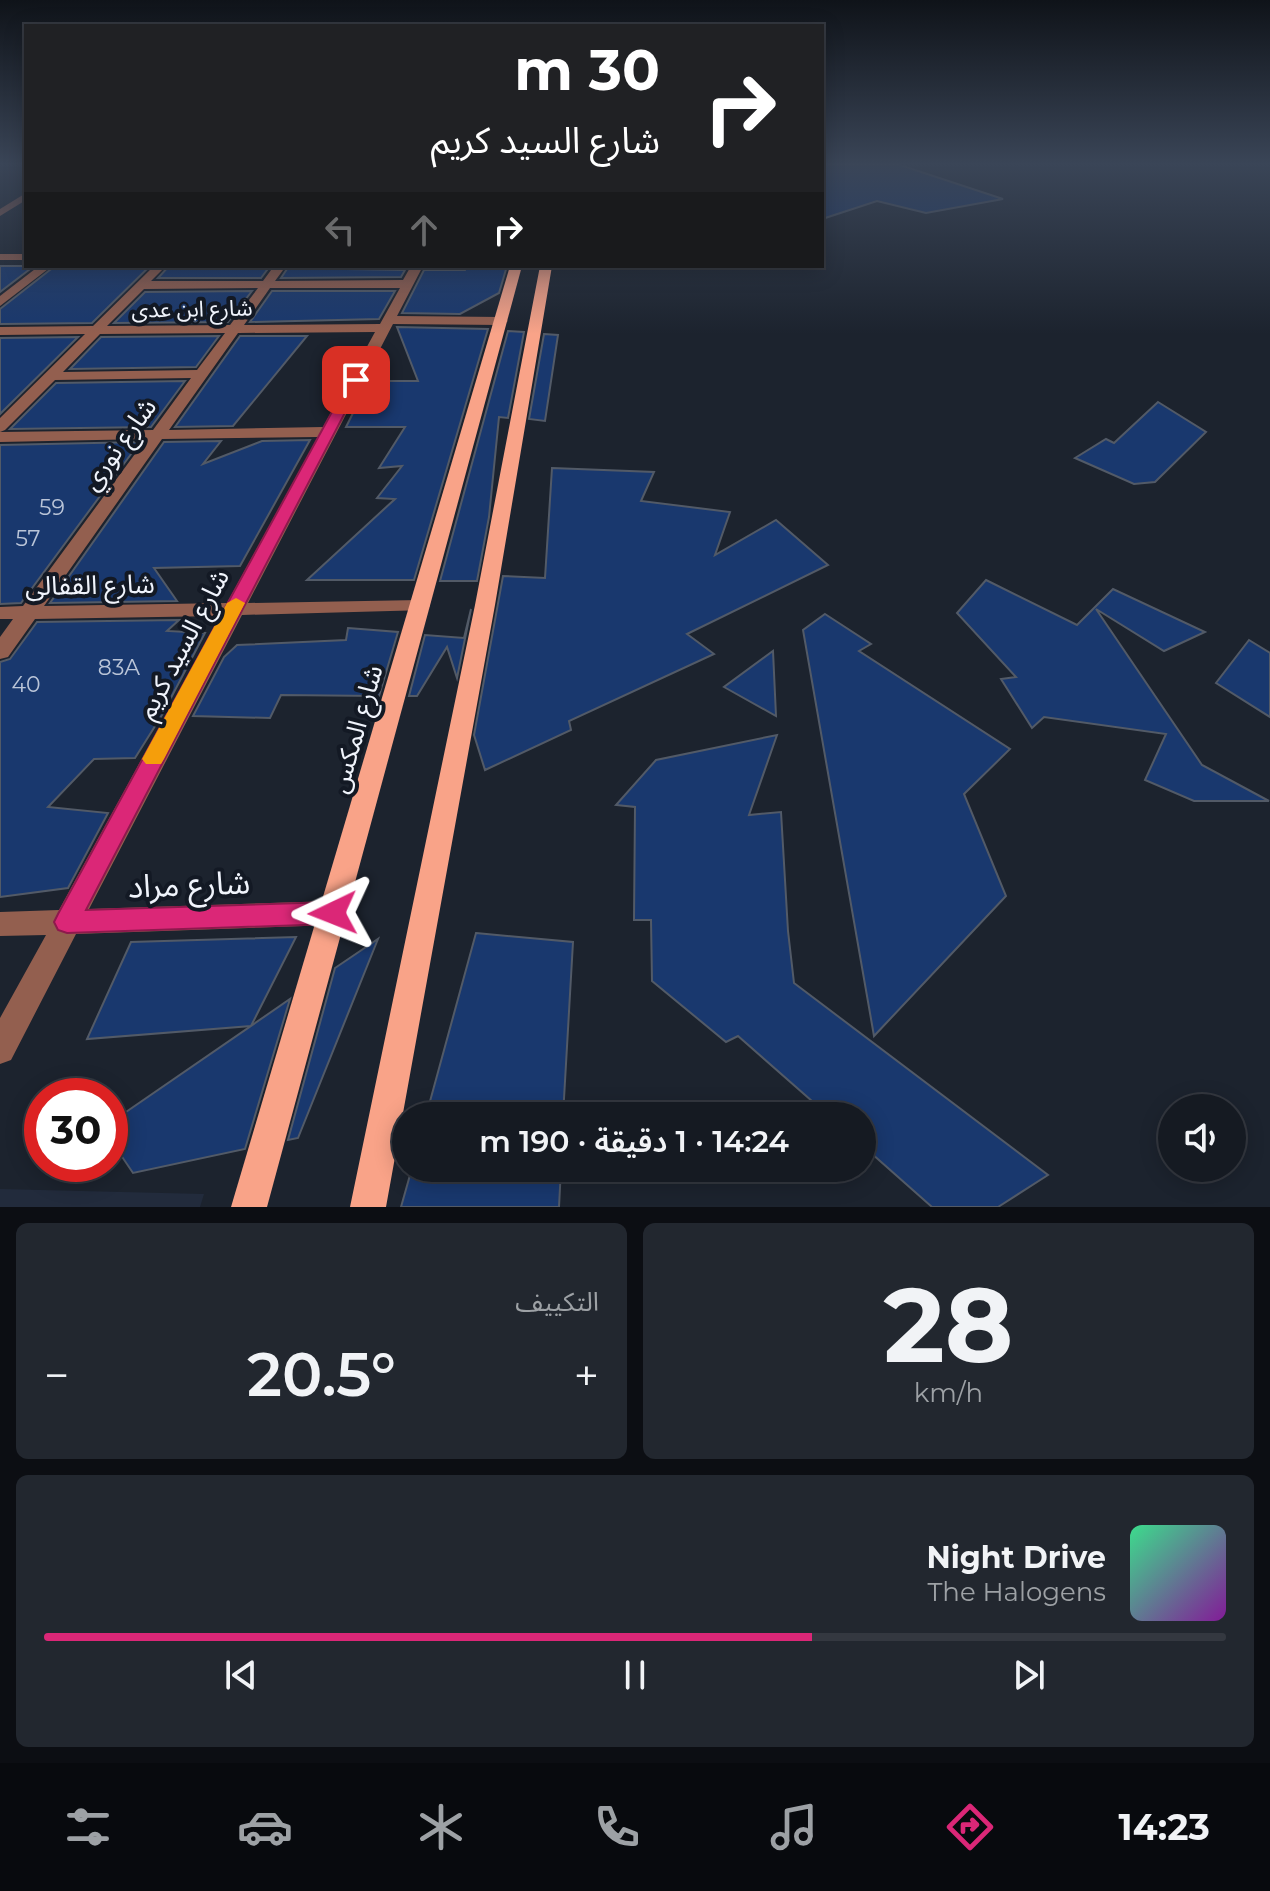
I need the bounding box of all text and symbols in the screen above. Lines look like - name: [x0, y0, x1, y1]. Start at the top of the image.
- text: 30 m: [514, 36, 660, 104]
- icon: right: [688, 56, 792, 160]
- text: شارع السيد كريم: [431, 118, 660, 162]
- icon: left: [318, 208, 362, 252]
- icon: ahead: [402, 208, 446, 252]
- icon: right: [486, 208, 530, 252]
- street label: شارع ابن عدى: [131, 294, 253, 327]
- pin: [322, 346, 390, 414]
- icon: arrive: [334, 358, 378, 402]
- street label: شارع نوري: [75, 392, 166, 499]
- house number: 59: [39, 494, 65, 521]
- house number: 57: [15, 525, 41, 552]
- street label: شارع السيد كريم: [130, 563, 240, 726]
- street label: شارع القفالى: [25, 568, 155, 605]
- house number: 83A: [98, 654, 140, 681]
- street label: شارع المكس: [322, 661, 392, 798]
- house number: 40: [11, 671, 41, 698]
- street label: شارع مراد: [127, 862, 251, 911]
- position arrow: [291, 871, 375, 955]
- speed limit sign: 30: [24, 1078, 128, 1182]
- map controls: [1158, 1094, 1246, 1182]
- button: sound: [1158, 1094, 1246, 1182]
- text: 14:24 · 1 دقيقة · 190 m: [479, 1123, 789, 1160]
- text: 28: [884, 1261, 1014, 1388]
- text: التكييف: [515, 1286, 599, 1318]
- text: 20.5°: [247, 1338, 396, 1411]
- text: −: [44, 1348, 69, 1402]
- text: +: [574, 1348, 599, 1402]
- text: km/h: [914, 1377, 983, 1409]
- text: Night Drive: [926, 1539, 1106, 1576]
- text: The Halogens: [927, 1576, 1106, 1608]
- icon: previous: [219, 1653, 263, 1697]
- icon: pause: [613, 1653, 657, 1697]
- icon: next: [1007, 1653, 1051, 1697]
- icon: filters: [60, 1799, 116, 1855]
- icon: car: [237, 1799, 293, 1855]
- icon: climate: [413, 1799, 469, 1855]
- icon: phone: [589, 1799, 645, 1855]
- icon: music: [766, 1799, 822, 1855]
- icon: directions: [942, 1799, 998, 1855]
- text: 14:23: [1119, 1805, 1210, 1849]

